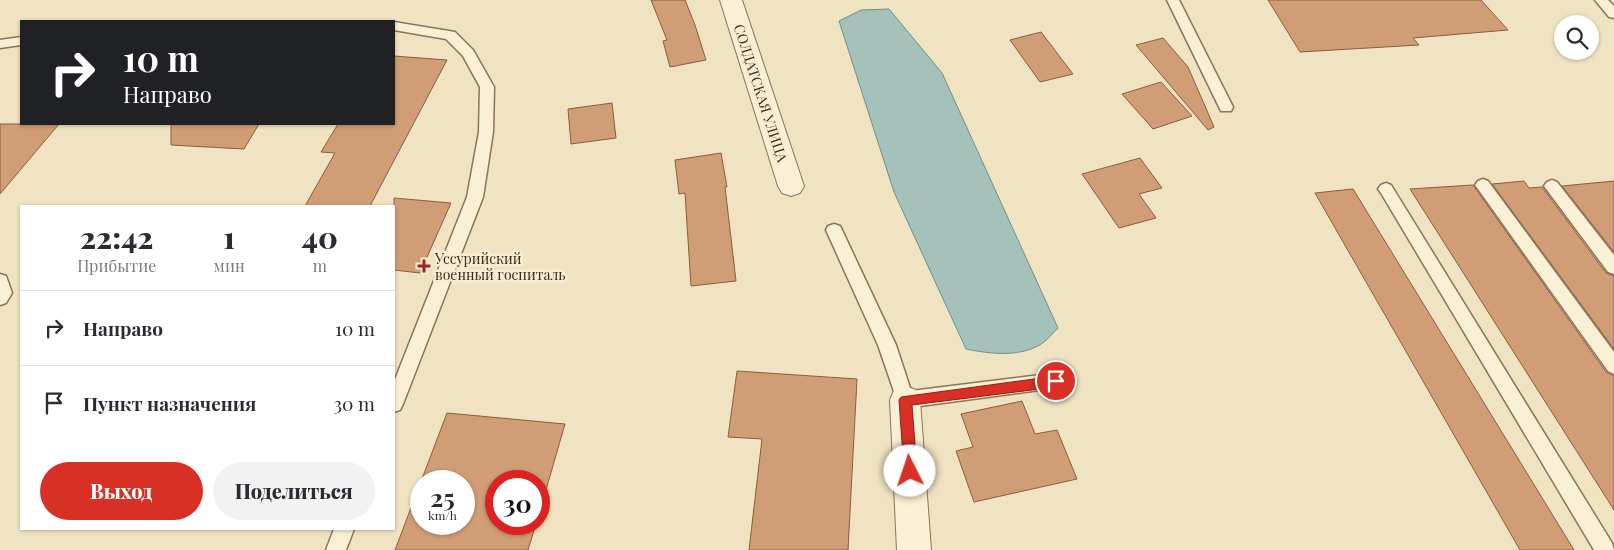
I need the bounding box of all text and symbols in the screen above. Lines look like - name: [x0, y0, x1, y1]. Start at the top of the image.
- map controls: [1554, 15, 1599, 60]
- button: search: [1554, 15, 1599, 60]
- street label: СОЛДАТСКАЯ УЛИЦА: [730, 22, 792, 164]
- text: 10 m: [123, 34, 199, 81]
- icon: right: [40, 40, 105, 105]
- text: Направо: [123, 79, 212, 109]
- text: 22:42: [80, 217, 154, 257]
- text: 1: [223, 217, 235, 257]
- text: 40: [302, 217, 338, 257]
- place label: Уссурийский военный госпиталь: [434, 249, 566, 284]
- text: Прибытие: [77, 255, 156, 276]
- text: мин: [214, 255, 245, 276]
- text: m: [313, 255, 327, 276]
- marker: Уссурийский военный госпиталь: [417, 259, 431, 273]
- icon: right: [40, 314, 68, 342]
- text: Направо: [83, 315, 163, 341]
- text: 10 m: [335, 315, 375, 341]
- pin: [1035, 360, 1077, 402]
- icon: arrive: [1042, 367, 1070, 395]
- icon: arrive: [40, 389, 68, 417]
- text: Пункт назначения: [83, 390, 256, 416]
- text: 30 m: [333, 390, 375, 416]
- position arrow: [883, 444, 935, 496]
- button: Выход: [40, 462, 203, 520]
- button: Поделиться: [213, 462, 375, 520]
- speed limit sign: 30: [485, 470, 550, 535]
- text: 25: [430, 480, 455, 513]
- text: km/h: [428, 507, 457, 523]

